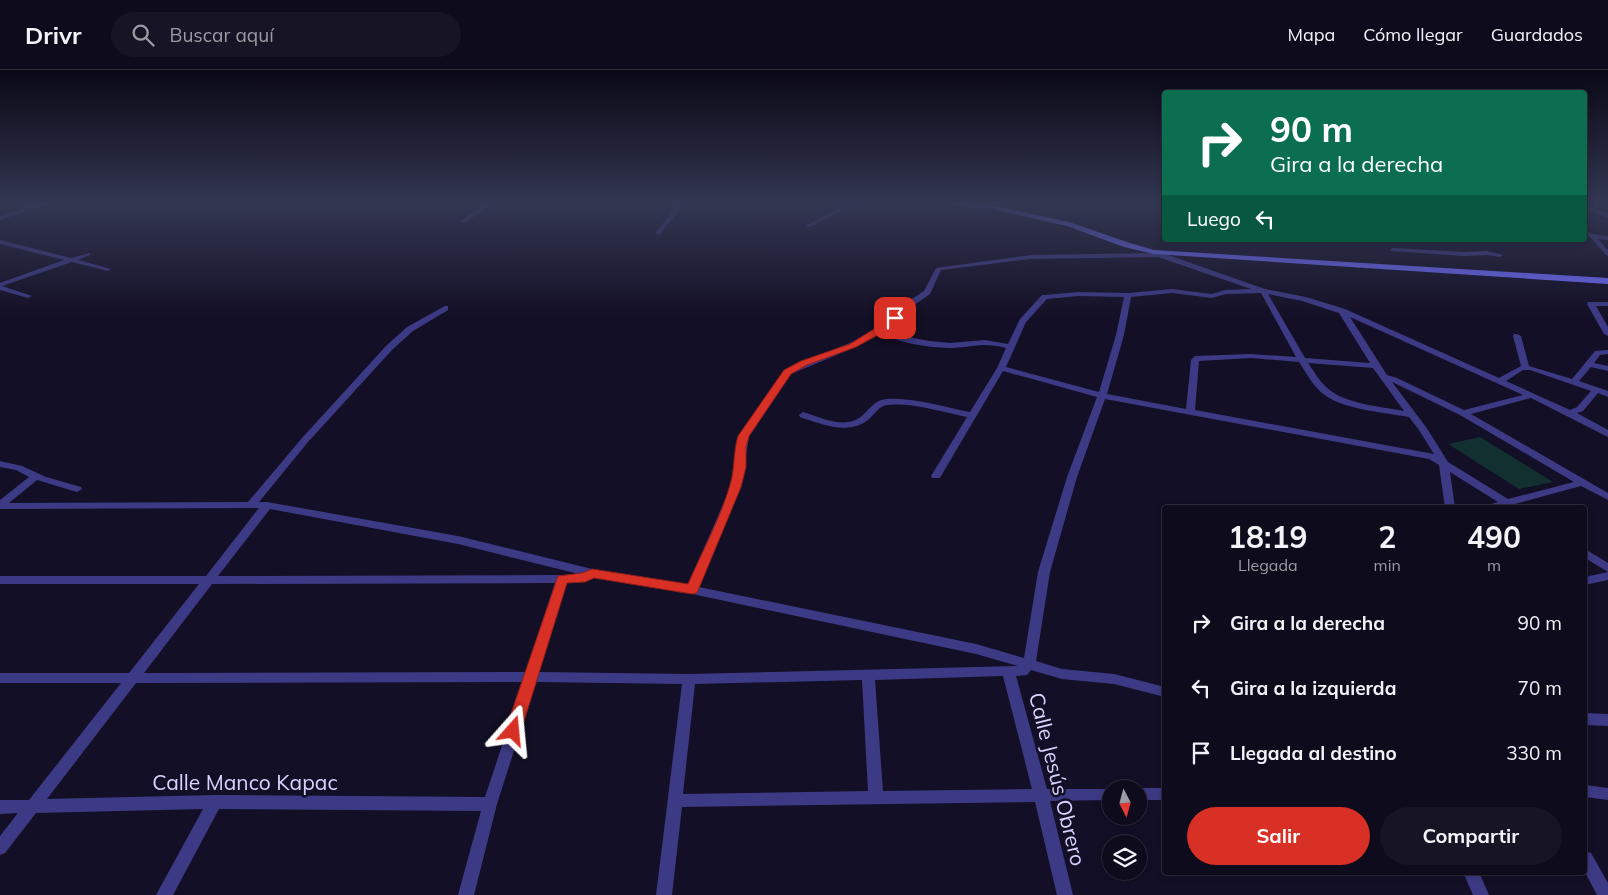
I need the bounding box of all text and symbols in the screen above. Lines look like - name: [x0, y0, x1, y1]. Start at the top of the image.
- search box: [111, 12, 461, 57]
- text: Drivr: [25, 20, 81, 50]
- icon: search: [129, 21, 157, 49]
- text: Buscar aquí: [169, 23, 274, 47]
- text: Mapa: [1287, 23, 1335, 46]
- text: Cómo llegar: [1363, 23, 1463, 46]
- text: Guardados: [1491, 23, 1583, 46]
- text: 90 m: [1270, 107, 1353, 151]
- icon: right: [1187, 110, 1252, 175]
- text: Gira a la derecha: [1270, 150, 1443, 178]
- icon: left: [1251, 205, 1279, 233]
- text: Luego: [1187, 207, 1241, 231]
- pin: [874, 297, 916, 339]
- icon: arrive: [881, 304, 909, 332]
- text: 18:19: [1228, 518, 1308, 556]
- text: 2: [1378, 518, 1396, 556]
- text: 490: [1467, 518, 1521, 556]
- text: Llegada: [1238, 555, 1298, 575]
- text: min: [1374, 555, 1401, 575]
- text: m: [1487, 555, 1501, 575]
- icon: right: [1187, 609, 1215, 637]
- text: Gira a la derecha: [1230, 611, 1385, 635]
- text: 90 m: [1518, 611, 1562, 635]
- icon: left: [1187, 674, 1215, 702]
- text: Gira a la izquierda: [1230, 676, 1396, 700]
- text: 70 m: [1518, 676, 1562, 700]
- street label: Calle Jesús Obrero: [1024, 690, 1092, 868]
- position arrow: [486, 704, 538, 756]
- icon: arrive: [1187, 739, 1215, 767]
- text: Llegada al destino: [1230, 741, 1397, 765]
- text: 330 m: [1506, 741, 1562, 765]
- street label: Calle Manco Kapac: [152, 769, 338, 795]
- north arrow: [1102, 780, 1148, 825]
- map controls: [1102, 780, 1147, 880]
- button: Salir: [1187, 807, 1370, 865]
- button: Compartir: [1380, 807, 1562, 865]
- button: layers: [1102, 835, 1147, 880]

